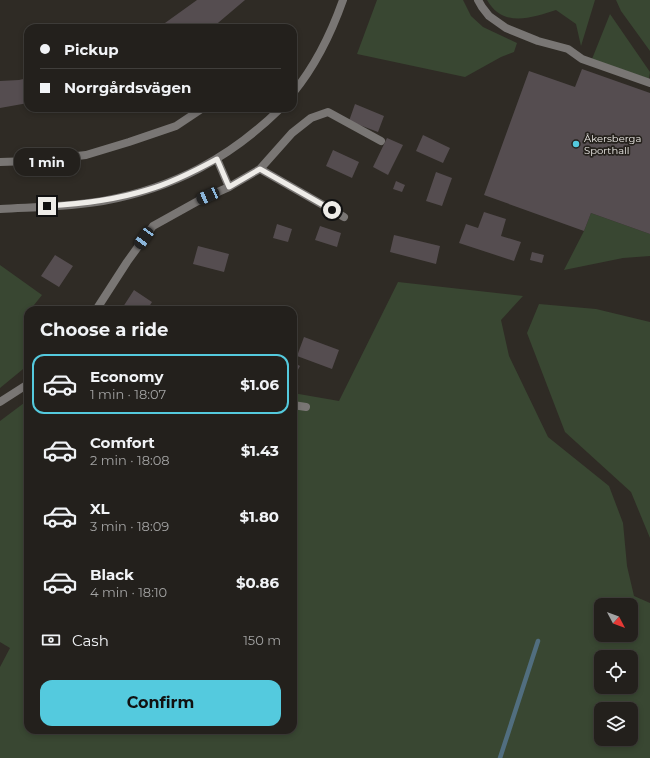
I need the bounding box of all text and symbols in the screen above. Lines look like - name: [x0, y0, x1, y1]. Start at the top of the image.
- text: Pickup: [64, 40, 119, 59]
- text: Norrgårdsvägen: [64, 78, 191, 97]
- place label: Åkersberga Sporthall: [584, 132, 641, 157]
- marker: Åkersberga Sporthall: [571, 139, 581, 149]
- callout: 1 min: [14, 148, 80, 176]
- text: 1 min: [29, 154, 65, 170]
- car: [195, 186, 221, 206]
- route end: [38, 197, 56, 215]
- route start: [323, 201, 341, 219]
- car: [132, 225, 156, 251]
- text: Choose a ride: [40, 319, 168, 341]
- icon: car: [42, 366, 78, 402]
- text: Economy: [90, 367, 163, 386]
- text: $1.06: [240, 375, 279, 394]
- text: 1 min · 18:07: [90, 386, 166, 402]
- icon: car: [42, 432, 78, 468]
- text: Comfort: [90, 433, 155, 452]
- text: $1.43: [241, 441, 279, 460]
- text: 2 min · 18:08: [90, 452, 170, 468]
- icon: car: [42, 498, 78, 534]
- text: XL: [90, 499, 109, 518]
- text: $1.80: [240, 507, 279, 526]
- text: 3 min · 18:09: [90, 518, 169, 534]
- icon: car: [42, 564, 78, 600]
- text: Black: [90, 565, 134, 584]
- text: $0.86: [236, 573, 279, 592]
- text: 4 min · 18:10: [90, 584, 167, 600]
- north arrow: [594, 598, 638, 642]
- map controls: [594, 598, 638, 746]
- icon: cash: [40, 629, 62, 651]
- text: Cash: [72, 631, 109, 650]
- text: 150 m: [243, 632, 281, 648]
- button: locate: [594, 650, 638, 694]
- button: Confirm: [40, 680, 281, 726]
- button: layers: [594, 702, 638, 746]

